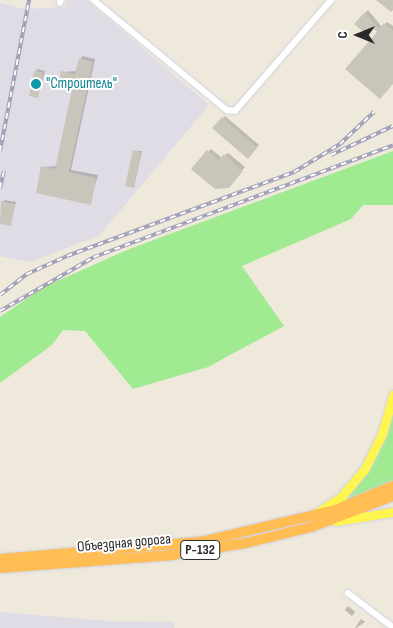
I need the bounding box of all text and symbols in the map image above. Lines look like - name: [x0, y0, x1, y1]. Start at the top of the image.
- north arrow: [333, 10, 383, 60]
- text: С: [334, 31, 351, 39]
- place label: "Строитель": [46, 75, 117, 93]
- marker: "Строитель": [30, 78, 42, 90]
- street label: Объездная дорога: [76, 530, 172, 556]
- road number: Р-132: [180, 538, 220, 562]

